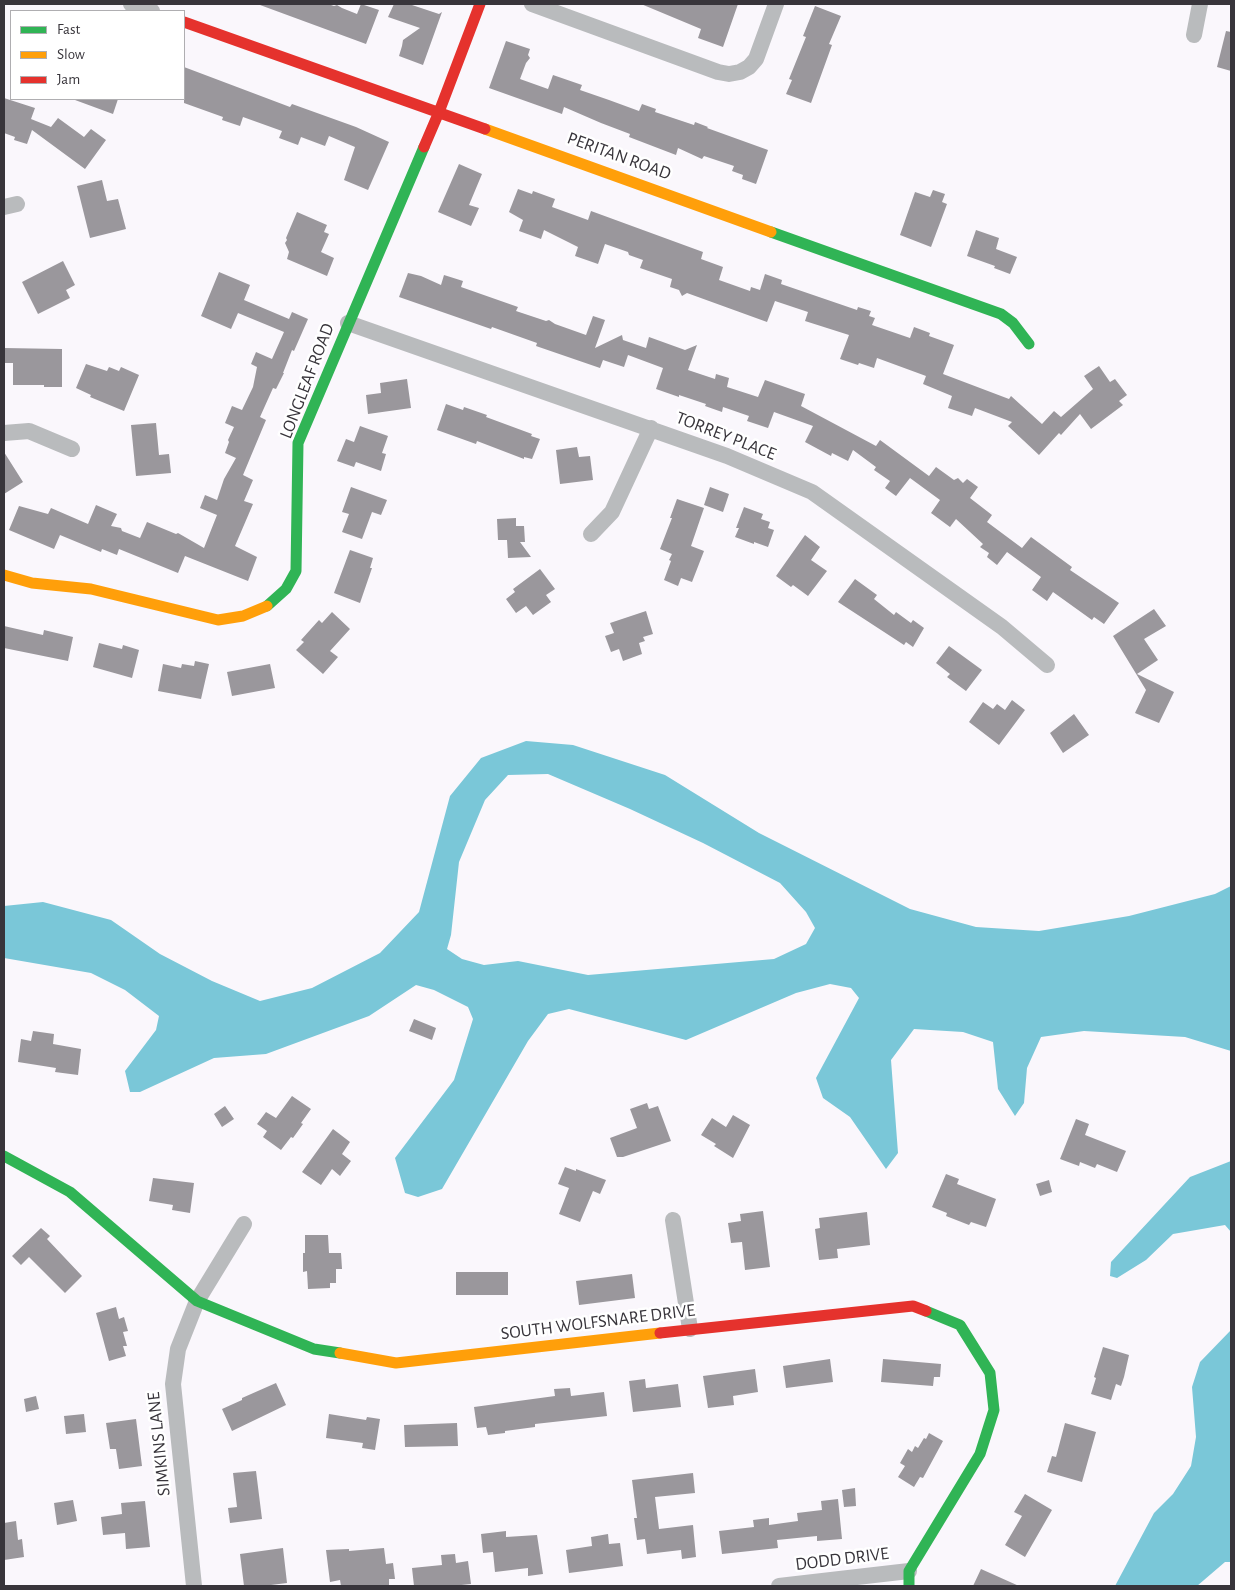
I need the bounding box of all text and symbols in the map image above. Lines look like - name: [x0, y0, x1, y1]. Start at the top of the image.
- legend: [10, 10, 185, 100]
- text: Fast: [57, 22, 80, 37]
- text: Slow: [57, 47, 85, 62]
- text: Jam: [57, 72, 80, 87]
- street label: PERITAN ROAD: [564, 127, 674, 185]
- street label: LONGLEAF ROAD: [275, 320, 339, 442]
- street label: TORREY PLACE: [673, 407, 779, 465]
- street label: SOUTH WOLFSNARE DRIVE: [500, 1299, 696, 1345]
- street label: SIMKINS LANE: [143, 1391, 175, 1497]
- street label: DODD DRIVE: [794, 1543, 890, 1575]

